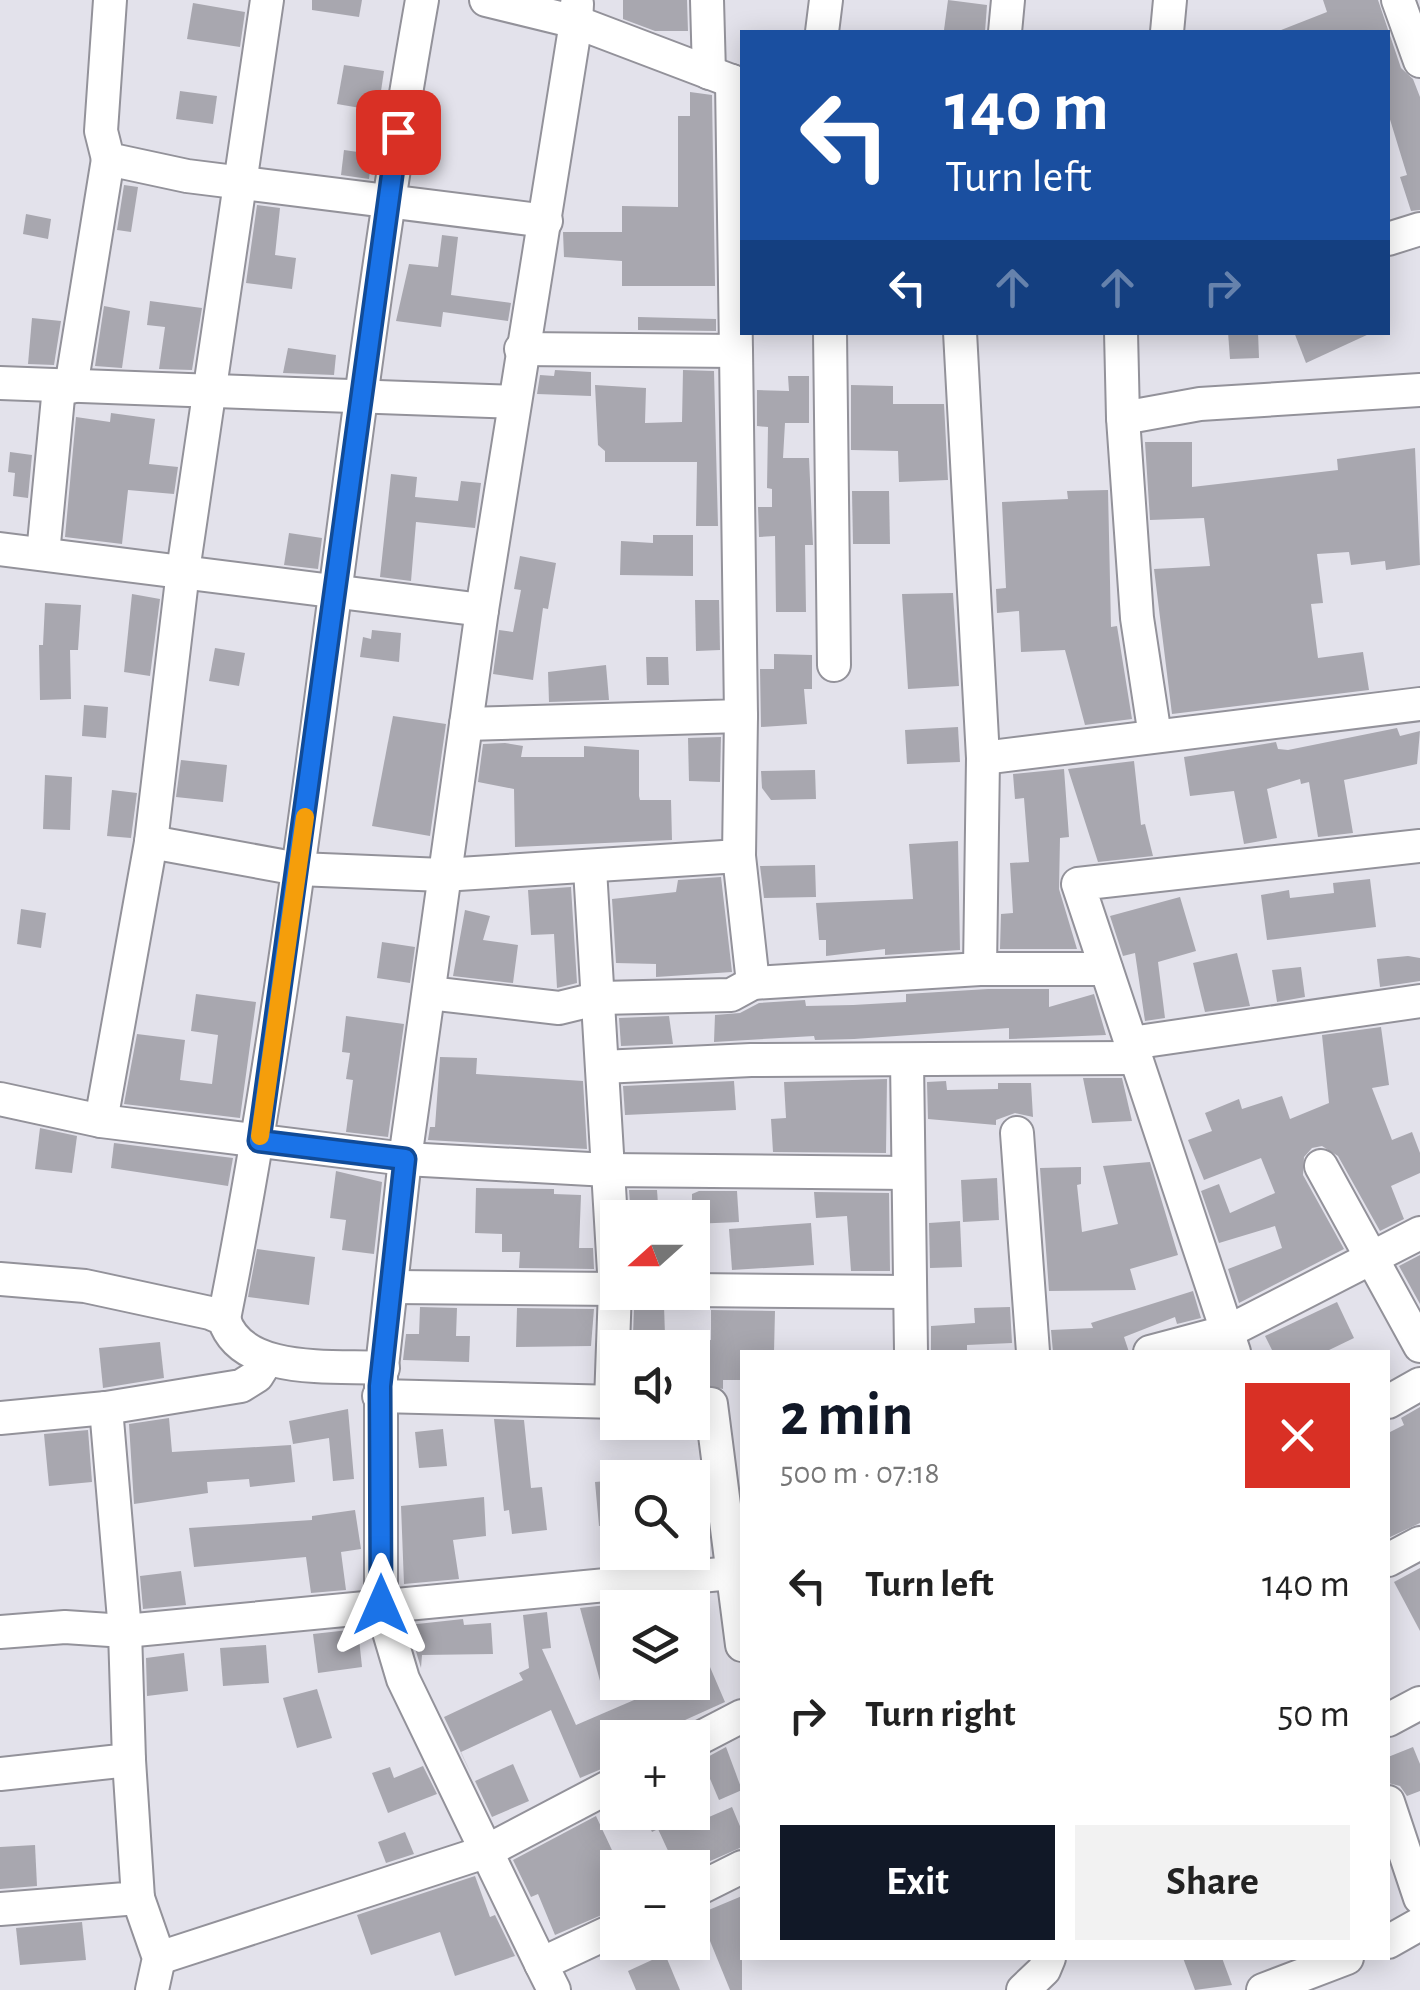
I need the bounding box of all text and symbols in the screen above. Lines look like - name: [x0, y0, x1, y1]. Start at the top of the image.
- icon: left: [780, 70, 910, 200]
- text: 140 m: [945, 73, 1109, 143]
- pin: [356, 90, 441, 175]
- icon: arrive: [371, 105, 426, 160]
- text: Turn left: [945, 155, 1092, 200]
- icon: left: [880, 260, 935, 315]
- icon: ahead: [985, 260, 1040, 315]
- icon: ahead: [1090, 260, 1145, 315]
- icon: right: [1195, 260, 1250, 315]
- north arrow: [600, 1200, 710, 1310]
- map controls: [600, 1200, 710, 1960]
- button: sound: [600, 1330, 710, 1440]
- button: close: [1245, 1383, 1350, 1488]
- text: 2 min: [780, 1386, 913, 1446]
- text: 500 m · 07:18: [780, 1457, 940, 1489]
- button: search: [600, 1460, 710, 1570]
- position arrow: [329, 1553, 433, 1657]
- icon: left: [780, 1558, 835, 1613]
- text: Turn left: [865, 1566, 993, 1604]
- text: 140 m: [1262, 1566, 1350, 1604]
- button: layers: [600, 1590, 710, 1700]
- icon: right: [780, 1688, 835, 1743]
- text: Turn right: [865, 1696, 1015, 1734]
- text: 50 m: [1277, 1696, 1350, 1734]
- button: +: [600, 1720, 710, 1830]
- button: Exit: [780, 1825, 1055, 1940]
- button: Share: [1075, 1825, 1350, 1940]
- button: −: [600, 1850, 710, 1960]

